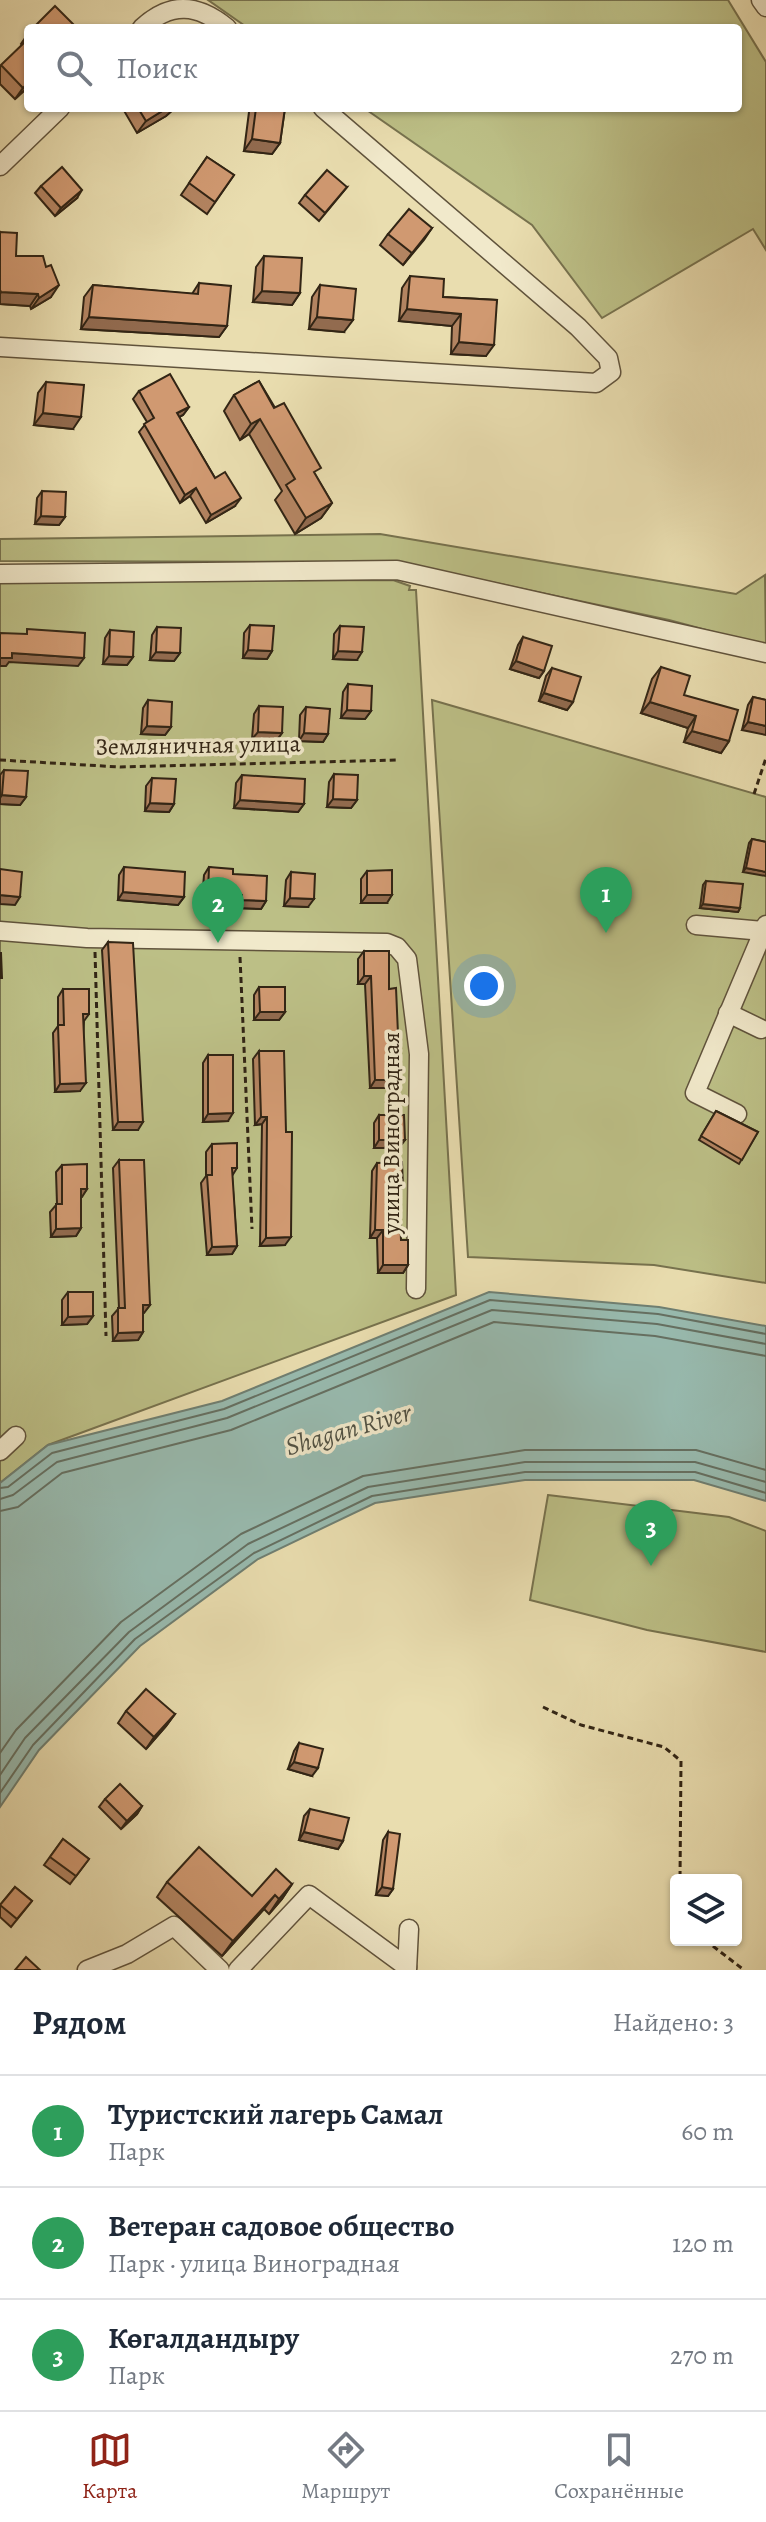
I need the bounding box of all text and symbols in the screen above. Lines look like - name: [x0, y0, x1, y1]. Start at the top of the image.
- search box: [24, 24, 742, 112]
- icon: search: [52, 46, 96, 90]
- text: Поиск: [116, 48, 198, 88]
- street label: Земляничная улица: [95, 727, 301, 763]
- pin: 1: [580, 867, 632, 933]
- pin: 2: [192, 877, 244, 943]
- your location: [464, 966, 504, 1006]
- street label: улица Виноградная: [375, 1032, 407, 1235]
- water label: Shagan River: [281, 1395, 416, 1464]
- pin: 3: [625, 1500, 677, 1566]
- map controls: [670, 1874, 742, 1946]
- button: layers: [670, 1874, 742, 1946]
- text: Рядом: [32, 1999, 126, 2046]
- text: Найдено: 3: [613, 2005, 734, 2040]
- text: Туристский лагерь Самал: [108, 2094, 443, 2134]
- text: 1: [53, 2114, 63, 2149]
- text: 60 m: [681, 2114, 734, 2149]
- text: Парк: [108, 2134, 165, 2169]
- text: Ветеран садовое общество: [108, 2206, 454, 2246]
- text: 2: [52, 2226, 64, 2261]
- text: 120 m: [672, 2226, 734, 2261]
- text: Парк · улица Виноградная: [108, 2246, 400, 2281]
- text: Көгалдандыру: [108, 2318, 299, 2358]
- text: 3: [52, 2338, 64, 2373]
- text: 270 m: [670, 2338, 734, 2373]
- text: Парк: [108, 2358, 165, 2393]
- tab: Карта: [82, 2428, 137, 2506]
- tab: Маршрут: [301, 2428, 390, 2506]
- tab: Сохранённые: [554, 2428, 684, 2506]

